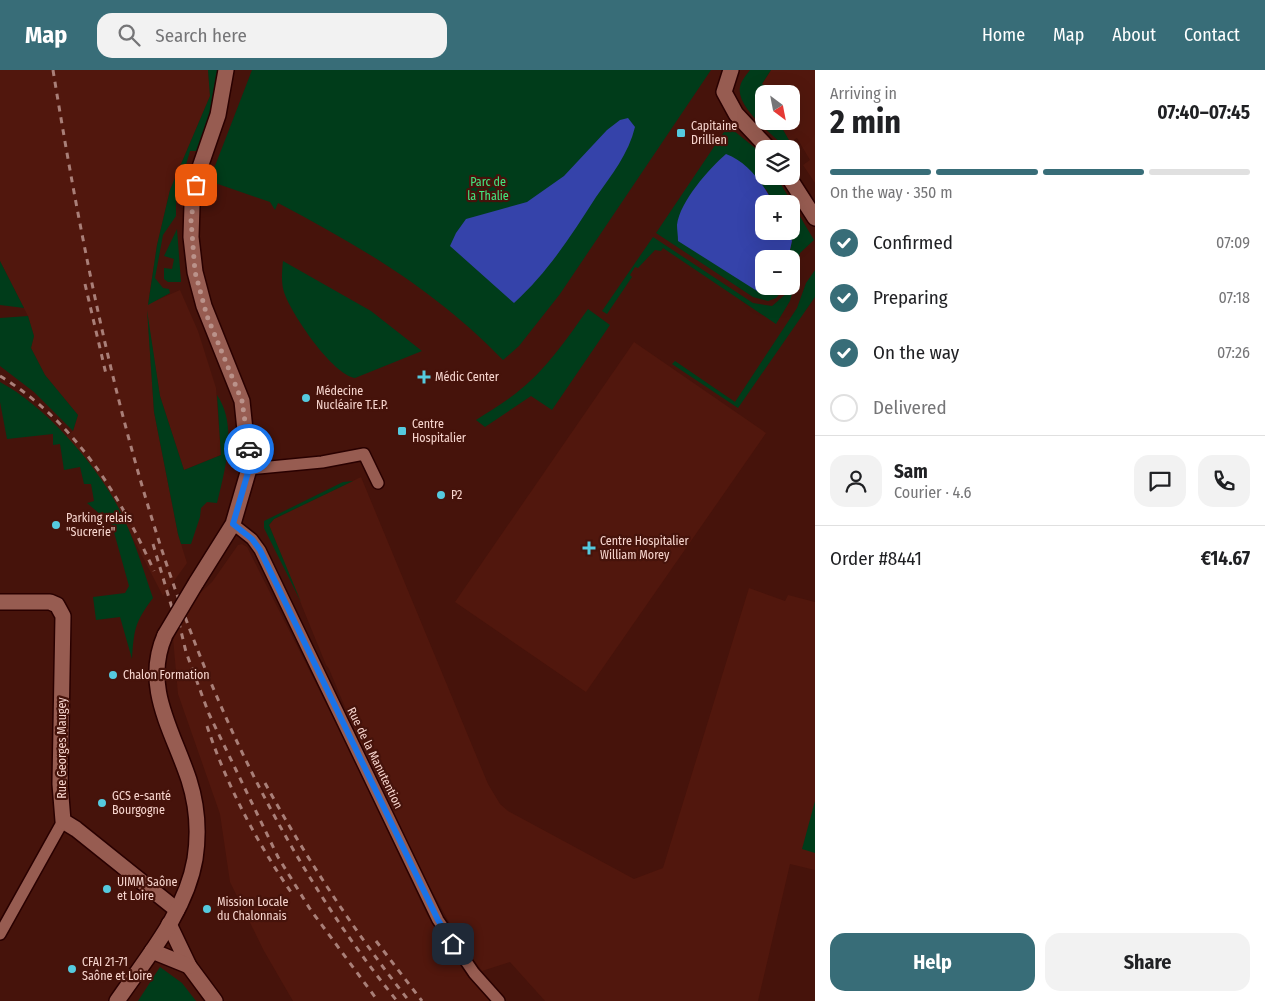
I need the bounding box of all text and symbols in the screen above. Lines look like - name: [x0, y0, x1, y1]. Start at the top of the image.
- search box: [97, 13, 447, 58]
- text: Map: [25, 21, 67, 49]
- icon: search: [115, 21, 143, 49]
- text: Search here: [155, 24, 247, 47]
- text: Home: [982, 24, 1025, 46]
- text: Map: [1053, 24, 1084, 46]
- text: About: [1112, 24, 1156, 46]
- text: Contact: [1184, 24, 1240, 46]
- text: Arriving in: [830, 84, 897, 103]
- north arrow: [755, 85, 800, 130]
- map controls: [755, 85, 800, 295]
- text: 07:40–07:45: [1157, 101, 1250, 124]
- text: 2 min: [830, 103, 901, 141]
- place label: Capitaine Drillien: [691, 119, 737, 147]
- marker: Capitaine Drillien: [675, 127, 687, 139]
- button: layers: [755, 140, 800, 185]
- pin: [175, 164, 217, 206]
- icon: bag: [182, 171, 210, 199]
- park label: Parc de la Thalie: [467, 175, 509, 203]
- text: On the way · 350 m: [830, 183, 952, 202]
- button: +: [755, 195, 800, 240]
- icon: check: [830, 229, 858, 257]
- text: Confirmed: [873, 231, 953, 254]
- text: 07:09: [1216, 233, 1250, 252]
- button: −: [755, 250, 800, 295]
- icon: check: [830, 284, 858, 312]
- text: Preparing: [873, 286, 948, 309]
- text: 07:18: [1218, 288, 1250, 307]
- icon: check: [830, 339, 858, 367]
- text: On the way: [873, 341, 959, 364]
- text: 07:26: [1217, 343, 1250, 362]
- marker: Médic Center: [417, 370, 431, 384]
- place label: Médic Center: [435, 370, 500, 384]
- place label: Médecine Nucléaire T.E.P.: [316, 384, 389, 412]
- marker: Médecine Nucléaire T.E.P.: [300, 392, 312, 404]
- text: Delivered: [873, 396, 947, 419]
- place label: Centre Hospitalier: [412, 417, 467, 445]
- courier: [224, 424, 274, 474]
- marker: Centre Hospitalier: [396, 425, 408, 437]
- icon: car: [235, 435, 263, 463]
- button: person: [830, 455, 882, 507]
- button: chat: [1134, 455, 1186, 507]
- button: phone: [1198, 455, 1250, 507]
- text: Sam: [894, 460, 928, 483]
- text: Courier · 4.6: [894, 483, 972, 502]
- place label: P2: [451, 488, 462, 502]
- marker: P2: [435, 489, 447, 501]
- place label: Parking relais "Sucrerie": [66, 511, 132, 539]
- marker: Parking relais "Sucrerie": [50, 519, 62, 531]
- place label: Centre Hospitalier William Morey: [600, 534, 689, 562]
- marker: Centre Hospitalier William Morey: [582, 541, 596, 555]
- text: Order #8441: [830, 547, 922, 570]
- text: €14.67: [1201, 547, 1250, 570]
- place label: Chalon Formation: [123, 668, 210, 682]
- marker: Chalon Formation: [107, 669, 119, 681]
- street label: Rue Georges Maugey: [55, 697, 69, 799]
- street label: Rue de la Manutention: [344, 705, 406, 811]
- place label: GCS e-santé Bourgogne: [112, 789, 171, 817]
- marker: GCS e-santé Bourgogne: [96, 797, 108, 809]
- place label: UIMM Saône et Loire: [117, 875, 178, 903]
- marker: UIMM Saône et Loire: [101, 883, 113, 895]
- place label: Mission Locale du Chalonnais: [217, 895, 288, 923]
- marker: Mission Locale du Chalonnais: [201, 903, 213, 915]
- pin: [432, 923, 474, 965]
- icon: home: [439, 930, 467, 958]
- button: Help: [830, 933, 1035, 991]
- button: Share: [1045, 933, 1250, 991]
- place label: CFAI 21-71 Saône et Loire: [82, 955, 152, 983]
- marker: CFAI 21-71 Saône et Loire: [66, 963, 78, 975]

